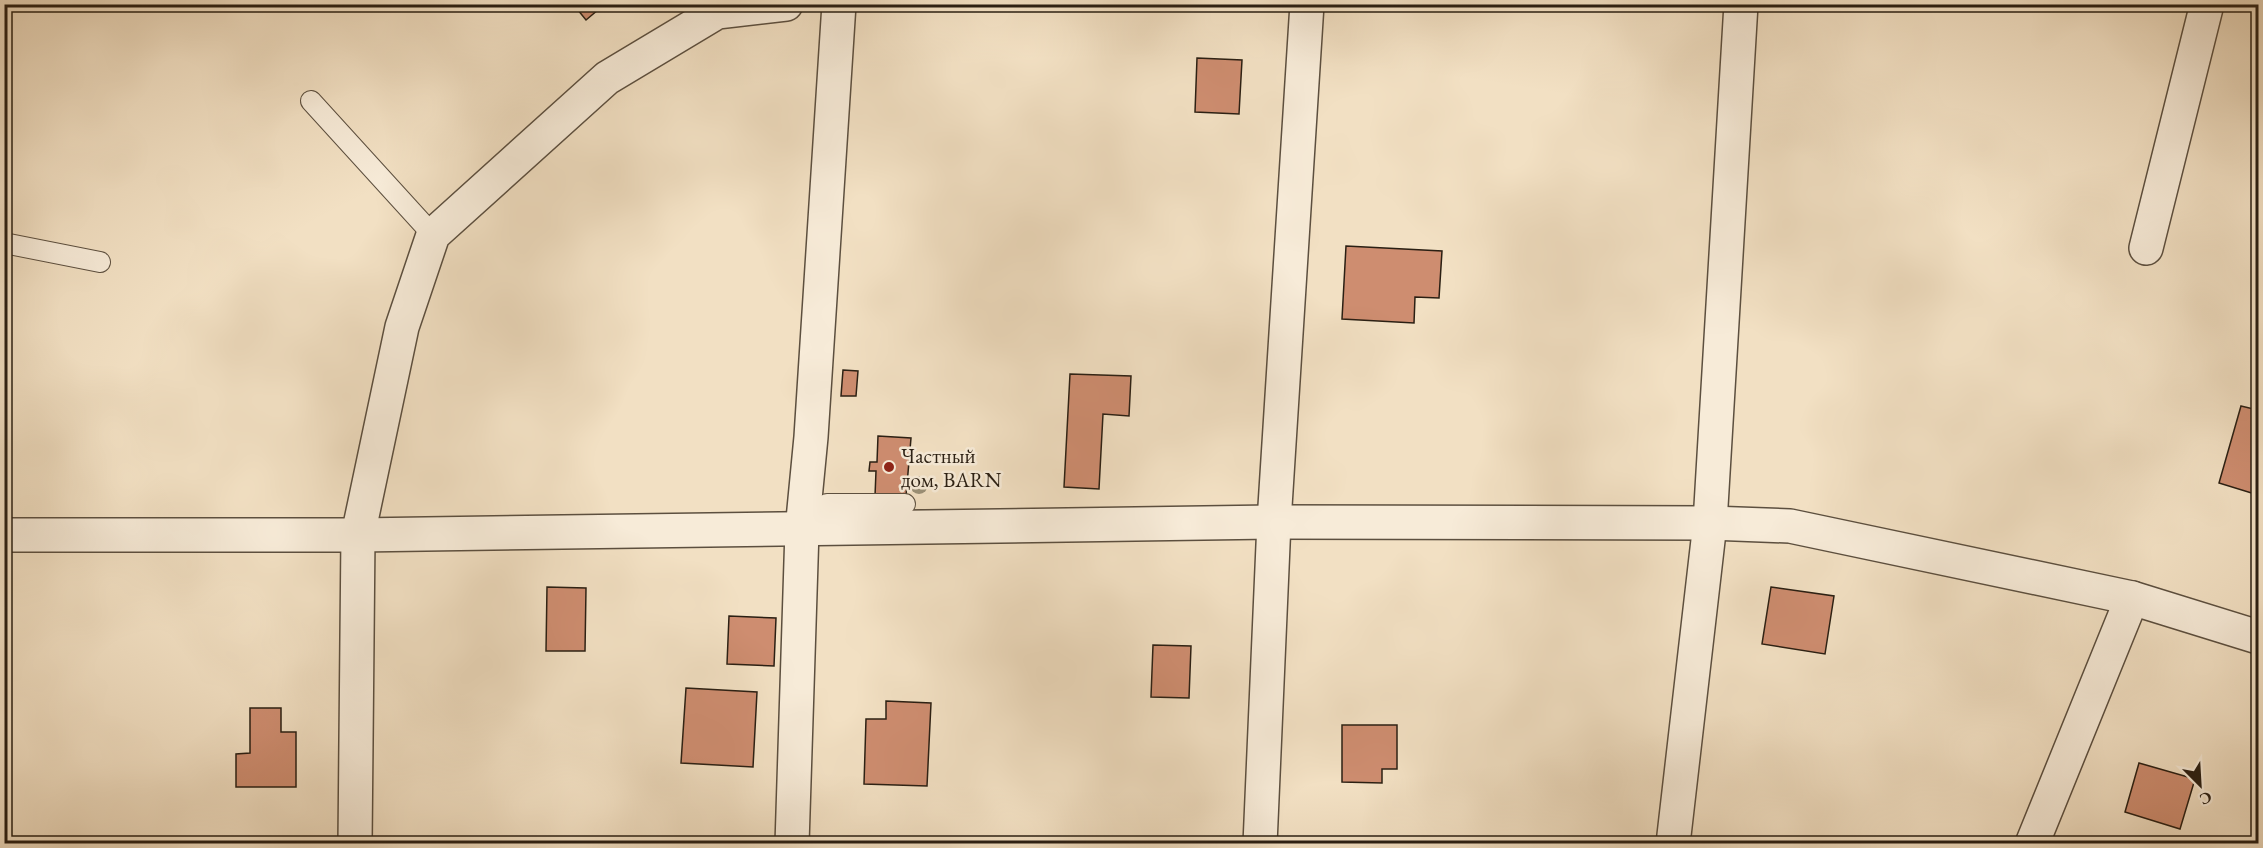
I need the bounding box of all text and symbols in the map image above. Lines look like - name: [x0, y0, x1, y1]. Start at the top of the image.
- place label: Частный дом, BARN: [901, 442, 1002, 493]
- marker: Частный дом, BARN: [882, 460, 896, 474]
- north arrow: [2170, 755, 2230, 815]
- text: С: [2196, 786, 2215, 810]

